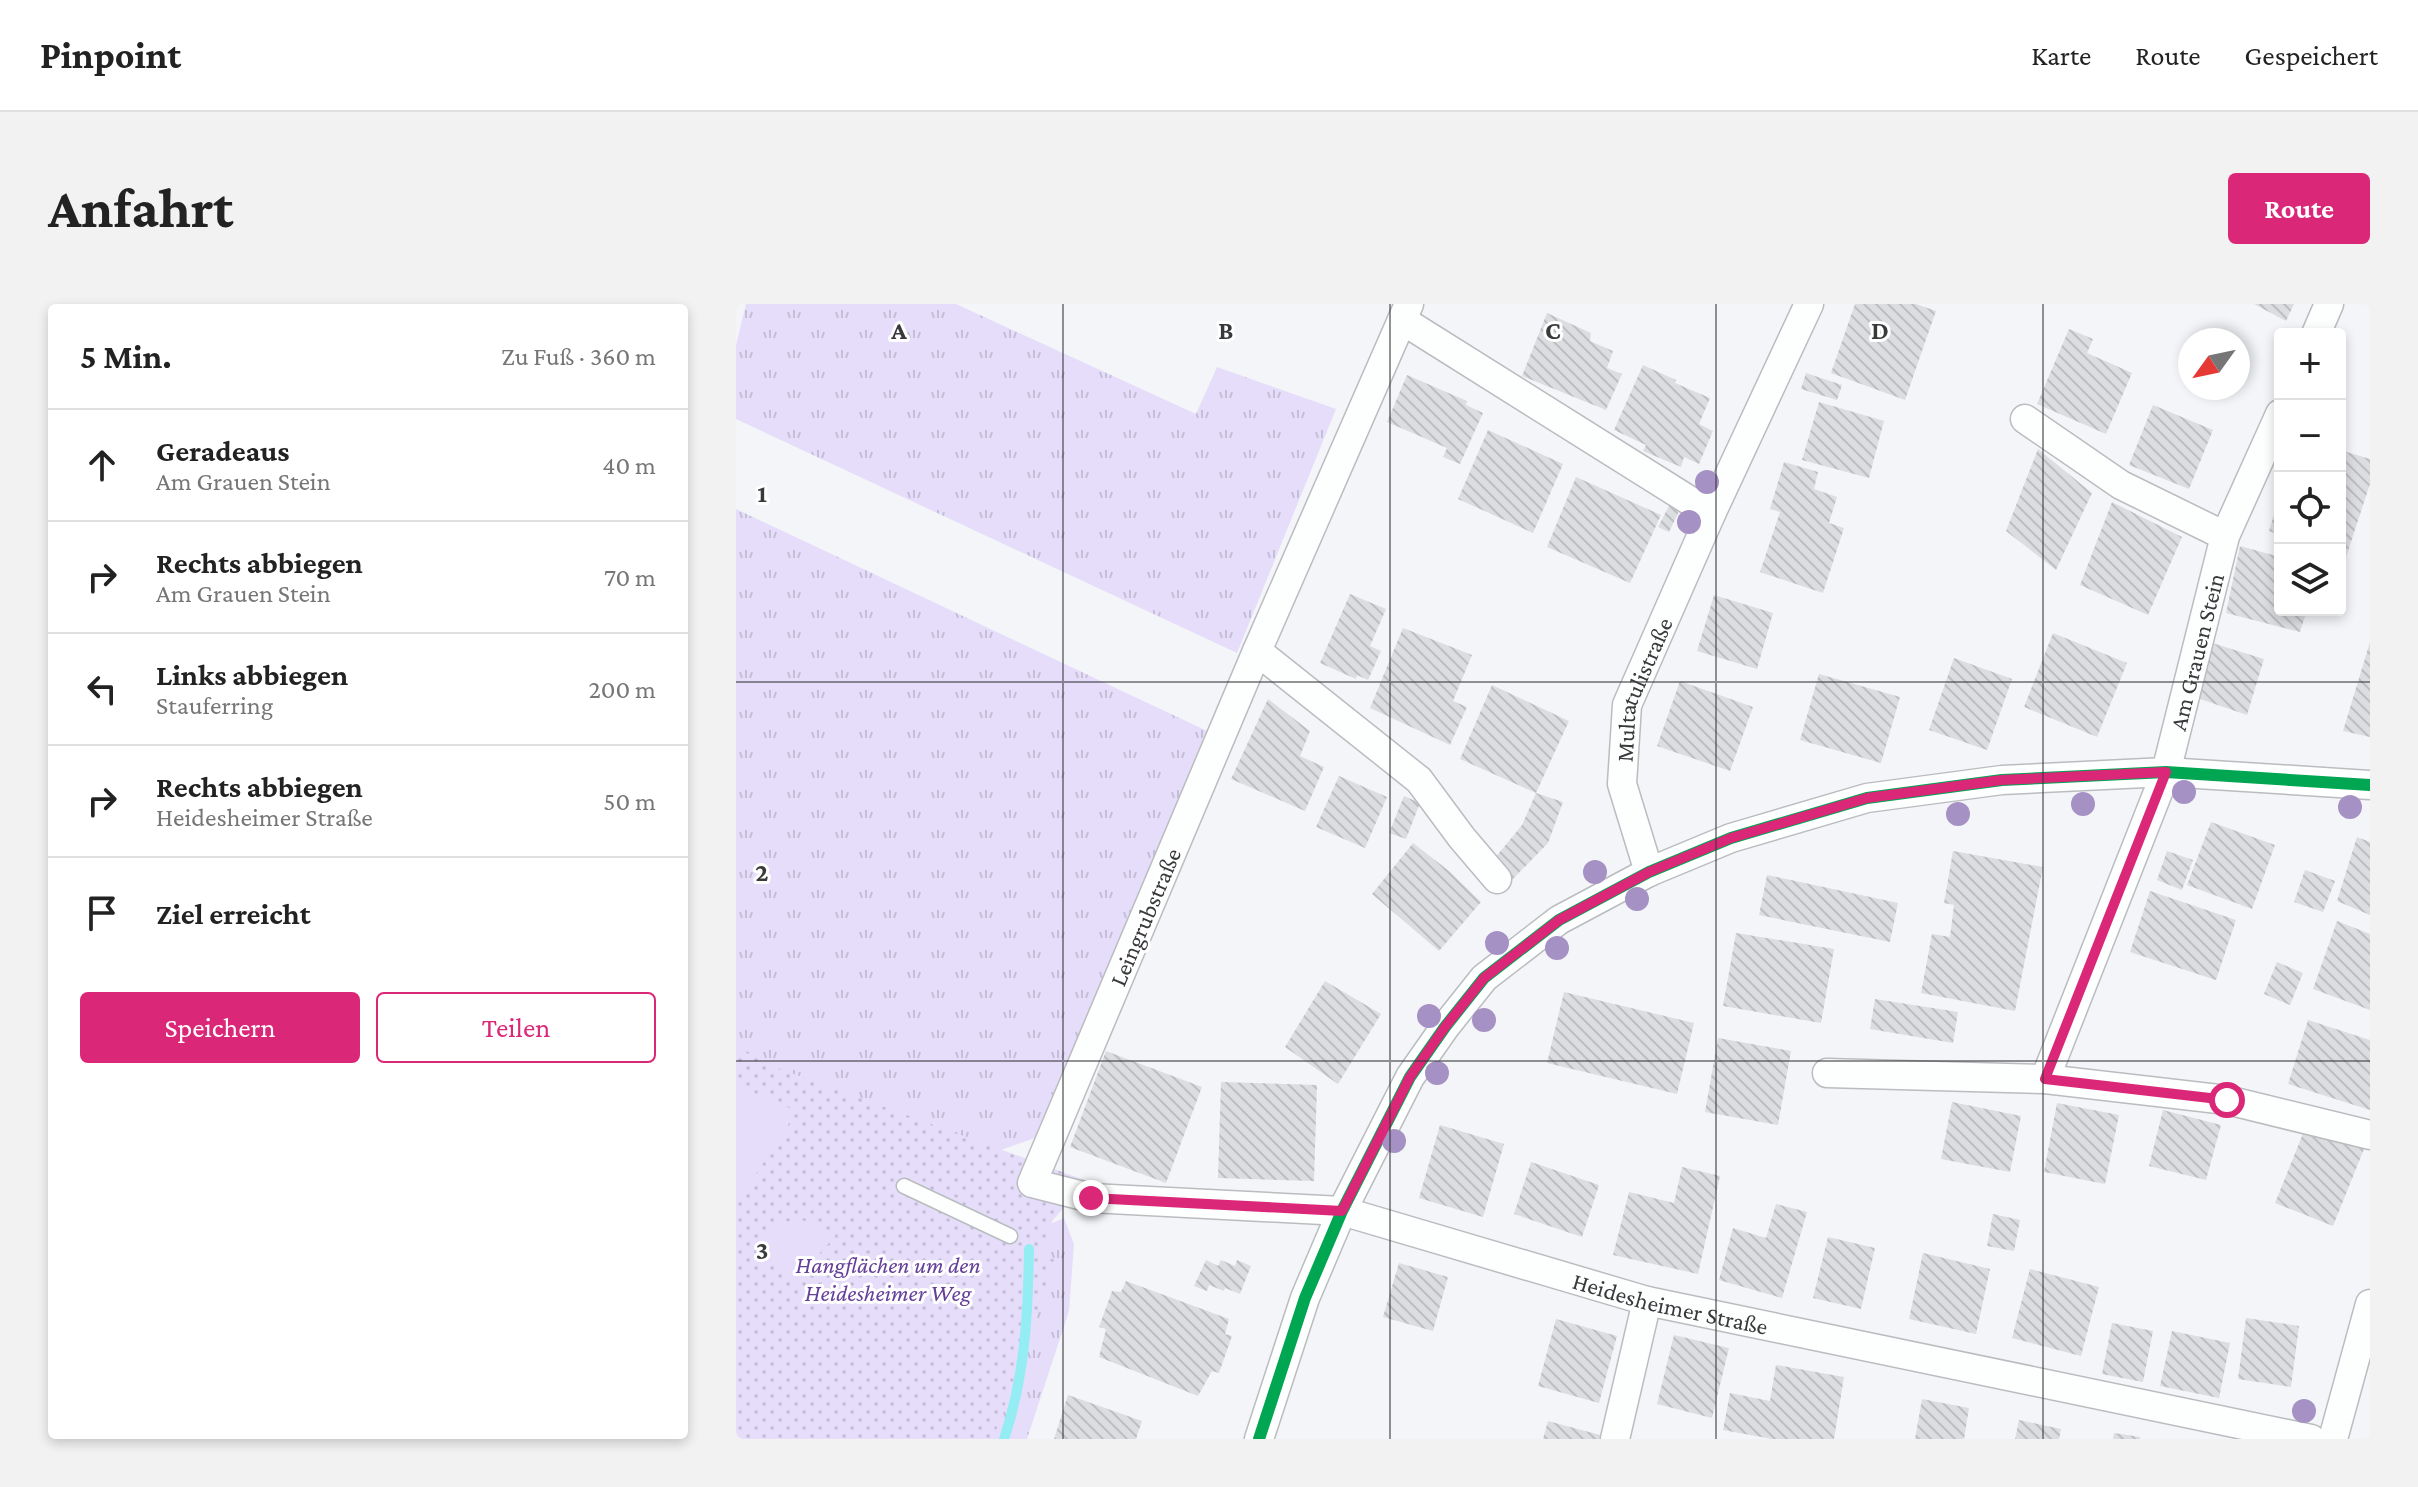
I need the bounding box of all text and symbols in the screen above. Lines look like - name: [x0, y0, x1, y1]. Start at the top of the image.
- text: Pinpoint: [40, 34, 181, 76]
- text: Karte: [2031, 40, 2091, 71]
- text: Route: [2135, 40, 2201, 71]
- text: Gespeichert: [2245, 40, 2378, 71]
- button: Route: [2228, 173, 2370, 244]
- text: Anfahrt: [48, 177, 234, 239]
- text: A: [890, 316, 907, 345]
- text: B: [1218, 316, 1234, 345]
- text: C: [1545, 316, 1561, 345]
- text: D: [1871, 316, 1889, 345]
- north arrow: [2178, 328, 2250, 400]
- map controls: [2274, 328, 2346, 616]
- button: +: [2274, 328, 2346, 400]
- text: 5 Min.: [80, 338, 172, 375]
- text: Zu Fuß · 360 m: [501, 342, 656, 371]
- button: −: [2274, 400, 2346, 472]
- text: Geradeaus: [156, 434, 290, 467]
- icon: ahead: [80, 443, 124, 487]
- text: 40 m: [602, 451, 656, 480]
- text: Am Grauen Stein: [156, 467, 331, 496]
- button: locate: [2274, 472, 2346, 544]
- text: 1: [757, 479, 767, 508]
- button: layers: [2274, 544, 2346, 616]
- text: Rechts abbiegen: [156, 546, 363, 579]
- icon: right: [80, 555, 124, 599]
- text: 70 m: [604, 563, 656, 592]
- street label: Am Grauen Stein: [2163, 570, 2229, 733]
- text: Am Grauen Stein: [156, 579, 331, 608]
- street label: Multatulistraße: [1610, 613, 1677, 763]
- text: Links abbiegen: [156, 658, 348, 691]
- icon: left: [80, 667, 124, 711]
- text: 200 m: [588, 675, 656, 704]
- text: Stauferring: [156, 691, 273, 720]
- text: Rechts abbiegen: [156, 770, 363, 803]
- icon: right: [80, 779, 124, 823]
- text: 50 m: [603, 787, 656, 816]
- text: Heidesheimer Straße: [156, 803, 373, 832]
- street label: Leingrubstraße: [1104, 844, 1186, 990]
- text: 2: [755, 858, 769, 887]
- icon: arrive: [80, 891, 124, 935]
- text: Ziel erreicht: [156, 897, 311, 930]
- button: Speichern: [80, 992, 360, 1063]
- button: Teilen: [376, 992, 656, 1063]
- route start: [2209, 1082, 2245, 1118]
- route end: [1073, 1180, 1109, 1216]
- text: 3: [756, 1236, 768, 1265]
- park label: Hangflächen um den Heidesheimer Weg: [795, 1251, 981, 1306]
- street label: Heidesheimer Straße: [1570, 1266, 1771, 1339]

